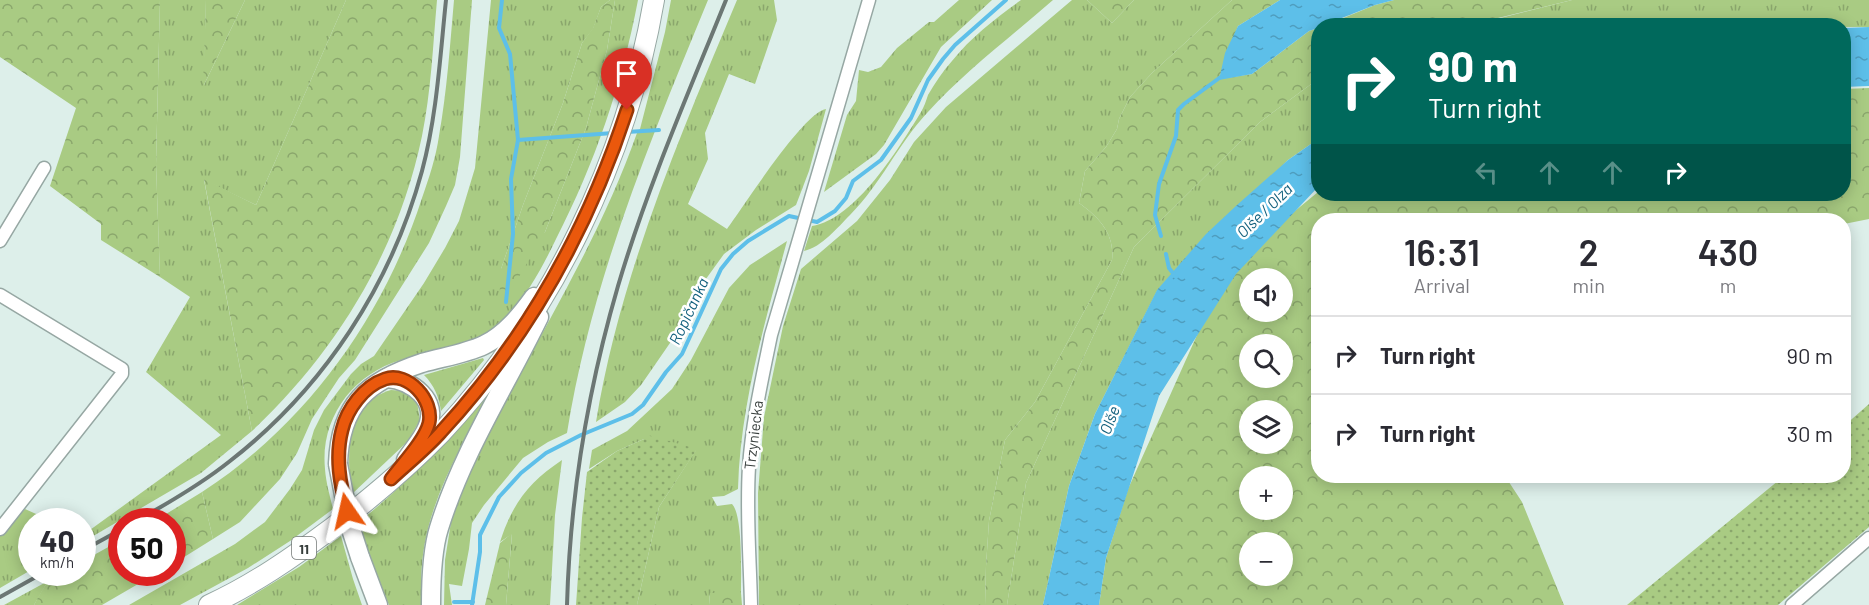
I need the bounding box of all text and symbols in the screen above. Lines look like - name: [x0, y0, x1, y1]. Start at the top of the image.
- text: 90 m: [1428, 40, 1518, 90]
- icon: right: [1329, 42, 1407, 120]
- pin: [601, 48, 652, 110]
- icon: arrive: [610, 57, 643, 90]
- text: Turn right: [1428, 91, 1542, 123]
- icon: left: [1470, 156, 1503, 189]
- icon: ahead: [1533, 156, 1566, 189]
- icon: ahead: [1596, 156, 1629, 189]
- icon: right: [1659, 156, 1692, 189]
- water label: Olše / Olza: [1232, 179, 1296, 241]
- text: 16:31: [1404, 230, 1480, 273]
- text: 2: [1579, 230, 1599, 273]
- text: 430: [1698, 230, 1758, 273]
- map controls: [1239, 268, 1293, 586]
- button: sound: [1239, 268, 1293, 322]
- text: Arrival: [1414, 273, 1470, 297]
- text: min: [1573, 273, 1605, 297]
- text: m: [1720, 273, 1736, 297]
- water label: Ropičanka: [664, 275, 712, 347]
- button: search: [1239, 334, 1293, 388]
- icon: right: [1329, 339, 1362, 372]
- text: Turn right: [1380, 342, 1475, 368]
- text: 90 m: [1787, 342, 1833, 368]
- street label: Trzyniecka: [740, 399, 766, 471]
- button: layers: [1239, 400, 1293, 454]
- water label: Olše: [1095, 403, 1123, 437]
- icon: right: [1329, 417, 1362, 450]
- text: Turn right: [1380, 420, 1475, 446]
- text: 30 m: [1787, 420, 1833, 446]
- button: +: [1239, 466, 1293, 520]
- position arrow: [315, 479, 379, 543]
- speed limit sign: 50: [108, 508, 186, 586]
- text: 40: [39, 522, 75, 558]
- button: −: [1239, 532, 1293, 586]
- road number: 11: [292, 537, 316, 559]
- text: km/h: [40, 553, 74, 571]

